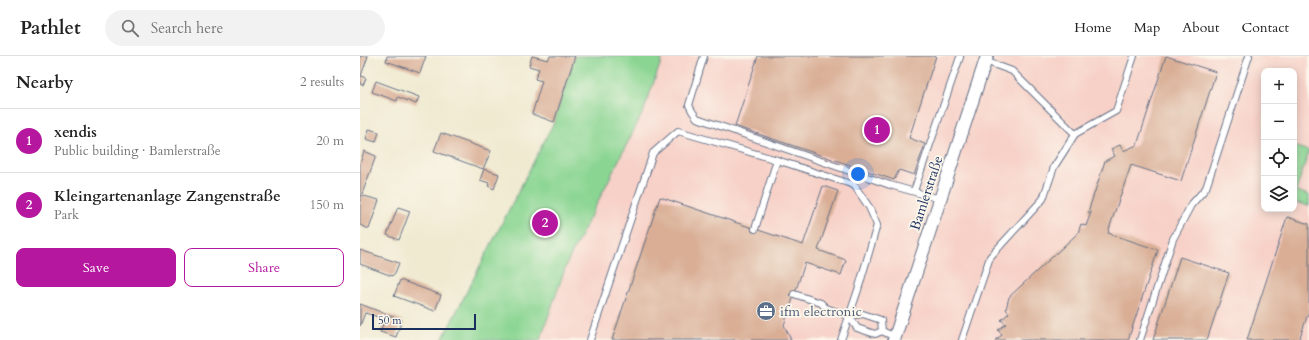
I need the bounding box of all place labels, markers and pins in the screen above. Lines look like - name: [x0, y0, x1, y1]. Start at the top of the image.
- pin: 1: [864, 115, 890, 145]
- pin: 2: [532, 208, 558, 238]
- office icon: ifm electronic: [755, 300, 777, 322]
- place label: ifm electronic: [780, 302, 862, 321]

